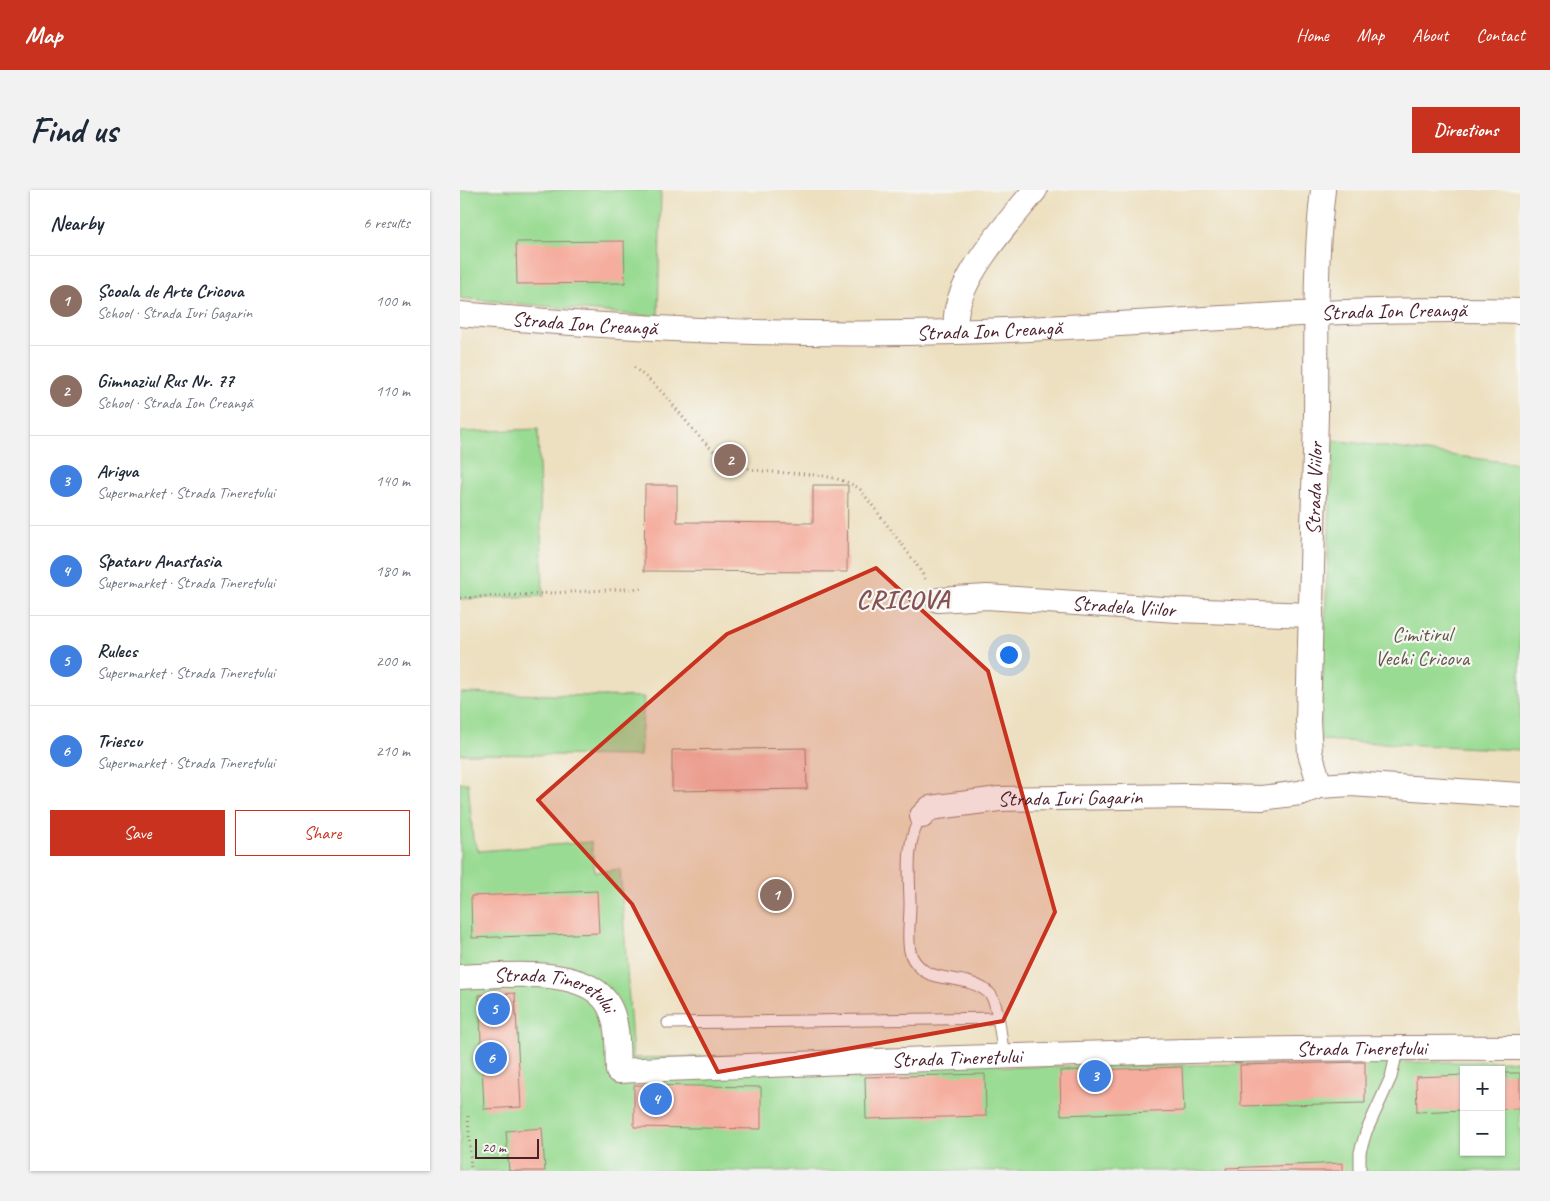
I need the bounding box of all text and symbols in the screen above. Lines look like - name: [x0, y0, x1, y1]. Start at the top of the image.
- text: Map: [25, 20, 62, 50]
- text: Home: [1296, 24, 1329, 46]
- text: Map: [1357, 24, 1384, 46]
- text: About: [1412, 24, 1448, 46]
- text: Contact: [1476, 24, 1525, 46]
- button: Directions: [1412, 107, 1520, 153]
- text: Find us: [30, 108, 117, 153]
- text: Nearby: [50, 210, 103, 236]
- text: 6 results: [363, 213, 410, 233]
- text: Școala de Arte Cricova: [97, 279, 243, 303]
- text: 1: [62, 291, 70, 311]
- text: 100 m: [376, 291, 410, 311]
- street label: Strada Ion Creangă: [1321, 297, 1468, 326]
- text: School · Strada Iuri Gagarin: [97, 303, 252, 323]
- street label: Strada Ion Creangă: [511, 306, 660, 341]
- street label: Strada Ion Creangă: [916, 314, 1064, 346]
- text: Gimnaziul Rus Nr. 77: [97, 369, 234, 393]
- text: 2: [62, 381, 70, 401]
- text: 110 m: [376, 381, 410, 401]
- text: School · Strada Ion Creangă: [97, 393, 253, 413]
- street label: Strada Viilor: [1300, 440, 1328, 535]
- pin: 2: [714, 441, 746, 479]
- text: Arigva: [97, 459, 138, 483]
- text: 3: [62, 471, 70, 491]
- text: 140 m: [376, 471, 410, 491]
- text: Supermarket · Strada Tineretului: [97, 483, 275, 503]
- text: Spataru Anastasia: [97, 549, 221, 573]
- text: 4: [62, 561, 70, 581]
- text: 180 m: [376, 561, 410, 581]
- text: Supermarket · Strada Tineretului: [97, 573, 275, 593]
- district label: CRICOVA: [856, 583, 950, 616]
- street label: Stradela Viilor: [1071, 590, 1178, 623]
- park label: Cimitirul Vechi Cricova: [1375, 621, 1471, 671]
- text: Rulecs: [97, 639, 137, 663]
- your location: [996, 642, 1022, 668]
- text: 5: [63, 651, 69, 671]
- text: 200 m: [376, 651, 410, 671]
- text: Supermarket · Strada Tineretului: [97, 663, 275, 683]
- text: Triescu: [97, 729, 142, 753]
- text: 6: [62, 741, 70, 761]
- text: 210 m: [376, 741, 410, 761]
- text: Supermarket · Strada Tineretului: [97, 753, 275, 773]
- street label: Strada Iuri Gagarin: [998, 784, 1143, 812]
- button: Save: [50, 810, 225, 856]
- button: Share: [235, 810, 410, 856]
- pin: 1: [760, 876, 792, 914]
- street label: Strada Tineretului: [493, 962, 624, 1019]
- pin: 5: [478, 990, 510, 1028]
- street label: Strada Tineretului: [1296, 1035, 1430, 1062]
- pin: 6: [475, 1039, 507, 1077]
- street label: Strada Tineretului: [891, 1043, 1025, 1073]
- pin: 3: [1079, 1057, 1111, 1095]
- map controls: [1460, 1066, 1505, 1156]
- button: +: [1460, 1066, 1505, 1111]
- pin: 4: [640, 1080, 672, 1118]
- button: −: [1460, 1111, 1505, 1156]
- scale bar: [475, 1136, 539, 1159]
- text: 20 m: [482, 1139, 506, 1156]

